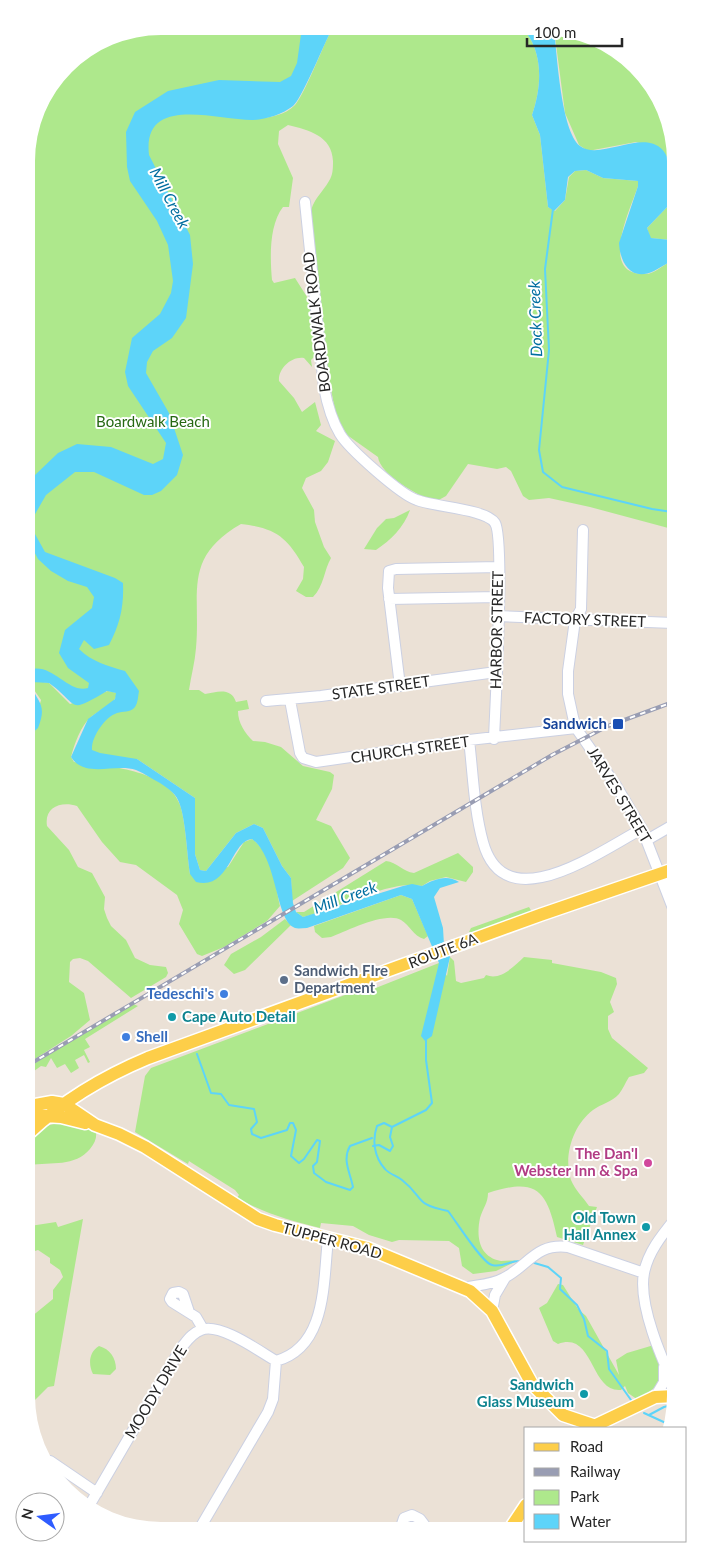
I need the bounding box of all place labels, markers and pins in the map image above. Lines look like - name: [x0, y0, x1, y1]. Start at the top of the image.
- place label: Sandwich: [543, 714, 607, 732]
- marker: Sandwich: [611, 717, 625, 731]
- place label: Sandwich FIre Department: [294, 961, 388, 996]
- marker: Sandwich FIre Department: [278, 974, 290, 986]
- place label: Tedeschi's: [147, 984, 214, 1002]
- marker: Tedeschi's: [218, 988, 230, 1000]
- place label: Cape Auto Detail: [182, 1007, 296, 1025]
- marker: Cape Auto Detail: [166, 1011, 178, 1023]
- place label: Shell: [136, 1027, 168, 1045]
- marker: Shell: [120, 1031, 132, 1043]
- place label: The Dan'l Webster Inn & Spa: [514, 1144, 638, 1179]
- marker: The Dan'l Webster Inn & Spa: [642, 1157, 654, 1169]
- place label: Old Town Hall Annex: [563, 1208, 636, 1243]
- marker: Old Town Hall Annex: [640, 1221, 652, 1233]
- place label: Sandwich Glass Museum: [477, 1375, 574, 1410]
- marker: Sandwich Glass Museum: [578, 1388, 590, 1400]

